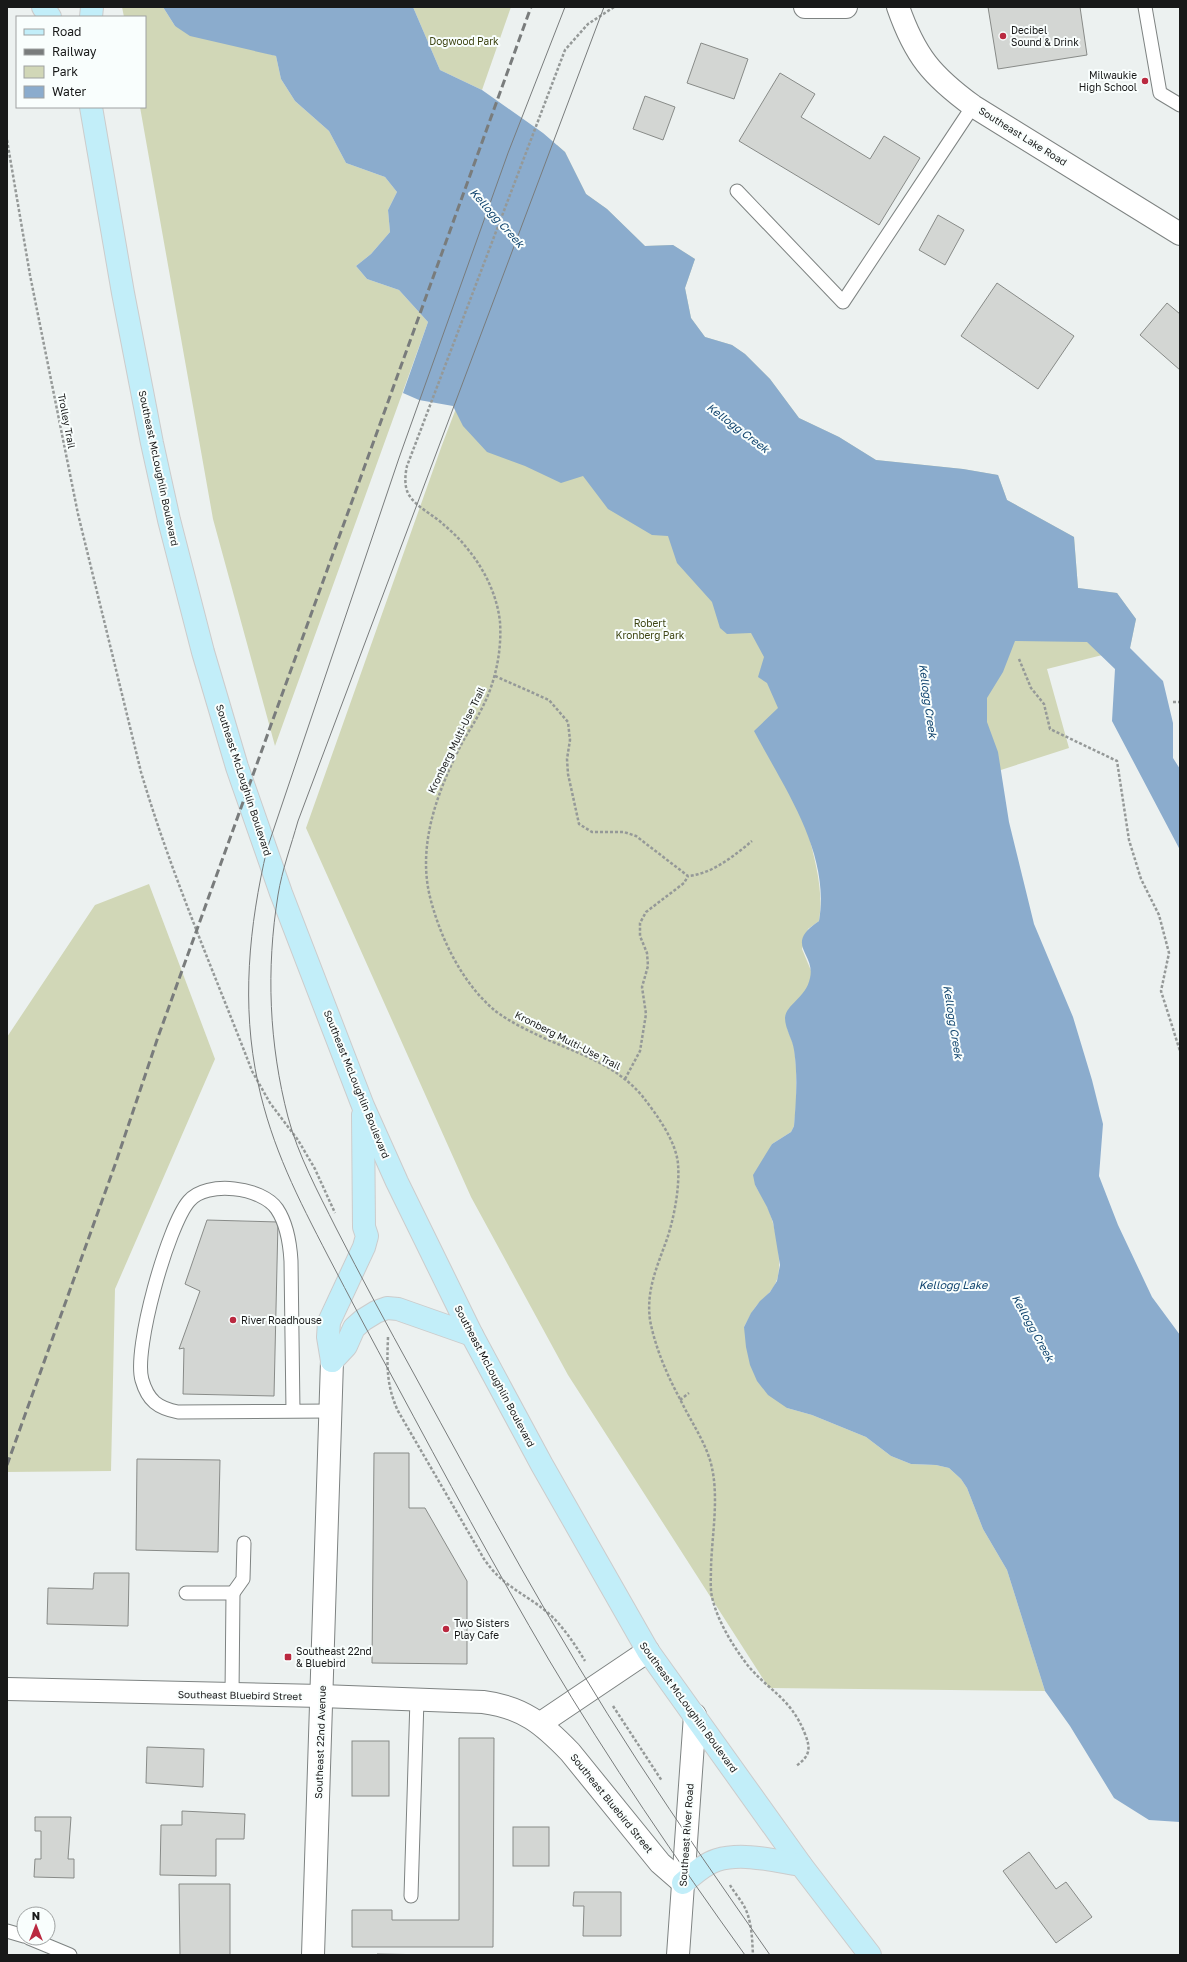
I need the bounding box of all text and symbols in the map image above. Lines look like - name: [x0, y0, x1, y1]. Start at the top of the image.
- legend: [16, 16, 146, 108]
- text: Road: [52, 24, 81, 39]
- place label: Decibel Sound & Drink: [1011, 24, 1079, 48]
- marker: Decibel Sound & Drink: [998, 31, 1008, 41]
- park label: Dogwood Park: [429, 35, 499, 47]
- text: Railway: [52, 44, 97, 59]
- text: Park: [52, 64, 78, 79]
- place label: Milwaukie High School: [1079, 69, 1137, 93]
- marker: Milwaukie High School: [1140, 76, 1150, 86]
- text: Water: [52, 84, 86, 99]
- street label: Southeast Lake Road: [977, 104, 1069, 168]
- water label: Kellogg Creek: [467, 186, 528, 252]
- street label: Southeast McLoughlin Boulevard: [137, 389, 181, 547]
- street label: Trolley Trail: [56, 392, 78, 450]
- water label: Kellogg Creek: [704, 400, 773, 457]
- park label: Robert Kronberg Park: [616, 617, 685, 641]
- water label: Kellogg Creek: [916, 663, 940, 740]
- street label: Kronberg Multi-Use Trail: [425, 685, 487, 795]
- street label: Southeast McLoughlin Boulevard: [214, 703, 274, 857]
- water label: Kellogg Creek: [940, 984, 966, 1061]
- street label: Southeast McLoughlin Boulevard: [322, 1008, 392, 1160]
- street label: Kronberg Multi-Use Trail: [513, 1008, 623, 1072]
- water label: Kellogg Lake: [919, 1278, 989, 1292]
- water label: Kellogg Creek: [1009, 1292, 1058, 1365]
- street label: Southeast McLoughlin Boulevard: [452, 1303, 538, 1449]
- place label: River Roadhouse: [241, 1314, 322, 1326]
- marker: River Roadhouse: [228, 1315, 238, 1325]
- place label: Two Sisters Play Cafe: [454, 1617, 509, 1641]
- marker: Two Sisters Play Cafe: [441, 1624, 451, 1634]
- street label: Southeast McLoughlin Boulevard: [637, 1639, 741, 1775]
- place label: Southeast 22nd & Bluebird: [296, 1645, 372, 1669]
- marker: Southeast 22nd & Bluebird: [283, 1652, 293, 1662]
- street label: Southeast 22nd Avenue: [312, 1685, 328, 1799]
- street label: Southeast Bluebird Street: [178, 1688, 302, 1702]
- street label: Southeast Bluebird Street: [568, 1751, 656, 1855]
- street label: Southeast River Road: [676, 1783, 696, 1887]
- north arrow: [16, 1906, 56, 1946]
- text: N: [32, 1909, 40, 1922]

